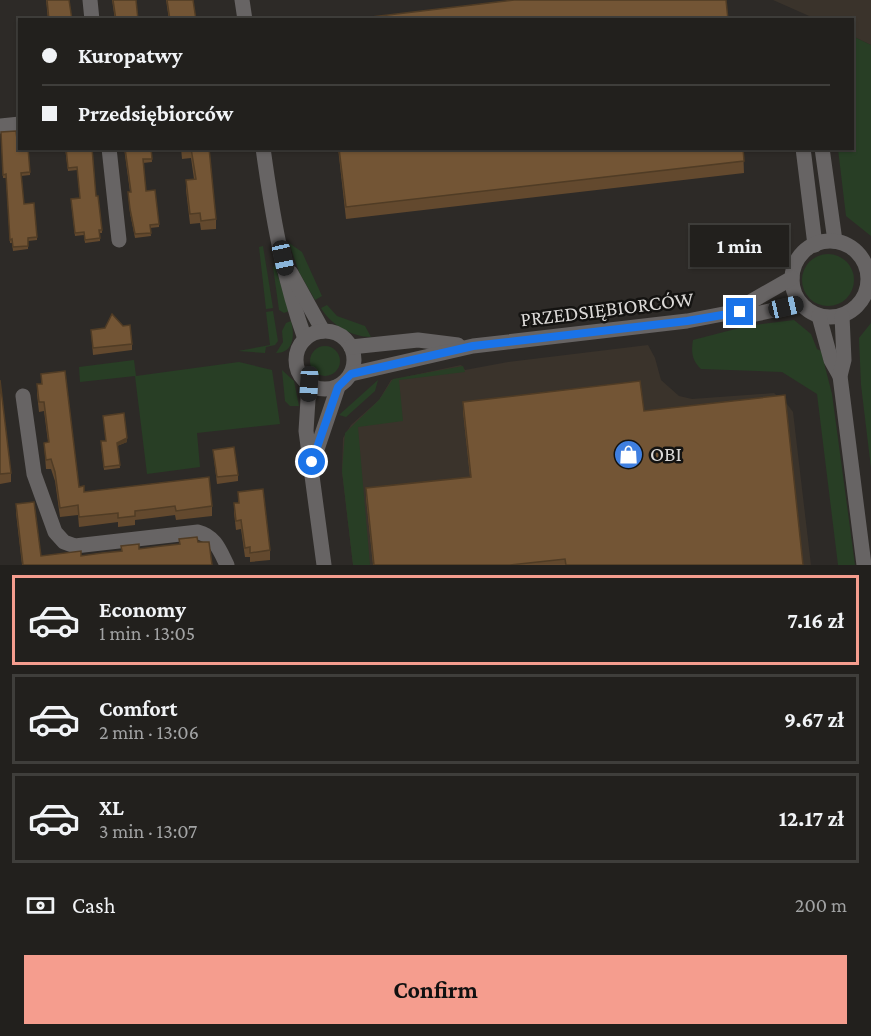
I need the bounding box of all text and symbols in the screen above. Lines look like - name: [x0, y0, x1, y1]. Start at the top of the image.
- text: Kuropatwy: [78, 43, 182, 68]
- text: Przedsiębiorców: [78, 101, 233, 126]
- callout: 1 min: [690, 225, 789, 267]
- text: 1 min: [717, 235, 762, 257]
- car: [270, 239, 296, 277]
- street label: PRZEDSIĘBIORCÓW: [519, 286, 696, 332]
- car: [766, 294, 806, 320]
- route end: [726, 298, 753, 325]
- car: [299, 366, 319, 402]
- shop icon: OBI: [613, 438, 645, 470]
- place label: OBI: [650, 442, 682, 466]
- route start: [298, 448, 325, 475]
- icon: car: [27, 593, 81, 647]
- text: Economy: [99, 597, 186, 622]
- text: 7.16 zł: [787, 608, 844, 633]
- text: 1 min · 13:05: [99, 622, 195, 644]
- icon: car: [27, 692, 81, 746]
- text: Comfort: [99, 696, 177, 721]
- text: 9.67 zł: [784, 707, 844, 732]
- text: 2 min · 13:06: [99, 721, 199, 743]
- icon: car: [27, 791, 81, 845]
- text: XL: [99, 795, 124, 820]
- text: 12.17 zł: [779, 806, 844, 831]
- text: 3 min · 13:07: [99, 820, 197, 842]
- icon: cash: [24, 889, 57, 922]
- text: Cash: [72, 893, 116, 918]
- text: 200 m: [795, 894, 847, 916]
- button: Confirm: [24, 955, 847, 1024]

